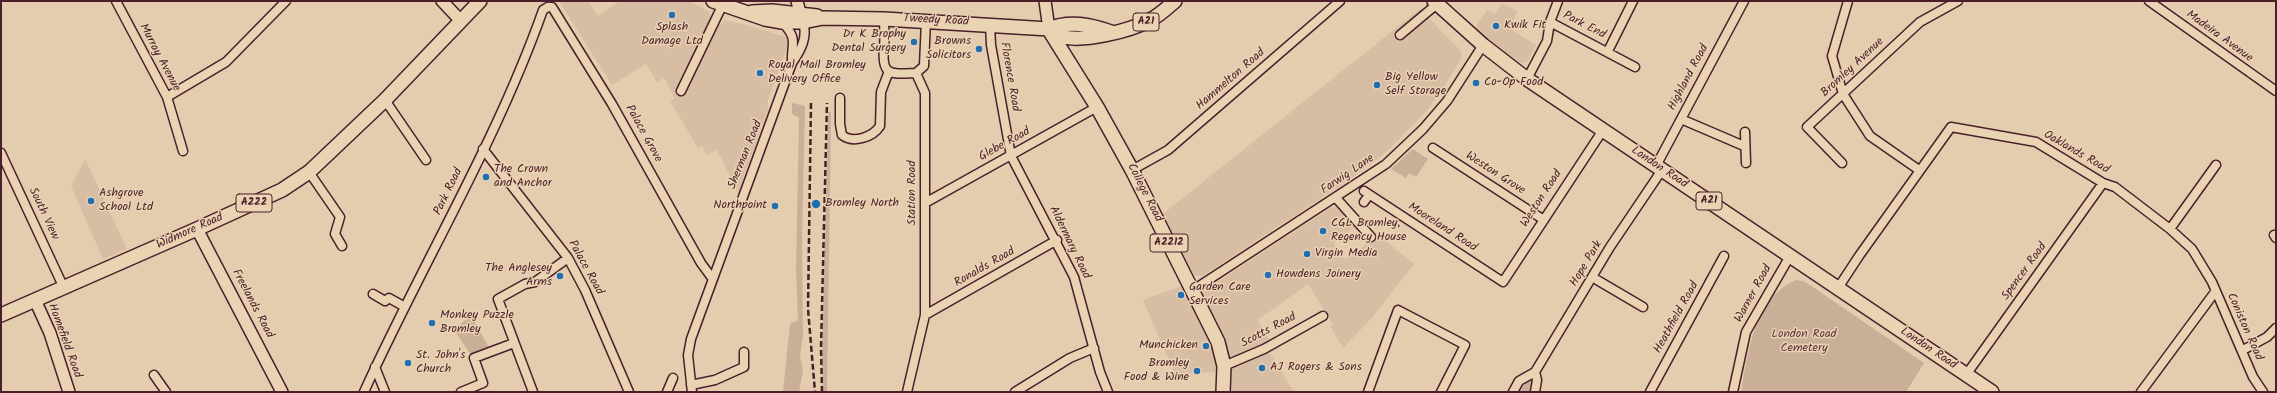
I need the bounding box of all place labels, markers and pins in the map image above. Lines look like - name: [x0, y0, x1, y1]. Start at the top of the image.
- marker: Splash Damage Ltd: [667, 10, 677, 20]
- place label: Kwik Fit: [1504, 19, 1546, 33]
- place label: Splash Damage Ltd: [641, 21, 703, 49]
- marker: Kwik Fit: [1491, 21, 1501, 31]
- place label: Dr K Brophy Dental Surgery: [832, 28, 906, 56]
- place label: Browns Solicitors: [926, 35, 971, 63]
- marker: Dr K Brophy Dental Surgery: [909, 37, 919, 47]
- marker: Browns Solicitors: [974, 44, 984, 54]
- place label: Royal Mail Bromley Delivery Office: [768, 59, 866, 87]
- marker: Royal Mail Bromley Delivery Office: [755, 68, 765, 78]
- place label: Big Yellow Self Storage: [1385, 71, 1446, 99]
- place label: Co-Op Food: [1484, 76, 1543, 90]
- marker: Co-Op Food: [1471, 78, 1481, 88]
- marker: Big Yellow Self Storage: [1372, 80, 1382, 90]
- place label: The Crown and Anchor: [494, 163, 552, 191]
- marker: The Crown and Anchor: [481, 172, 491, 182]
- place label: Ashgrove School Ltd: [99, 187, 153, 215]
- marker: Ashgrove School Ltd: [86, 196, 96, 206]
- place label: Bromley North: [825, 197, 899, 211]
- marker: Bromley North: [810, 198, 822, 210]
- place label: Northpoint: [713, 199, 767, 213]
- marker: Northpoint: [770, 201, 780, 211]
- place label: CGL Bromley, Regency House: [1331, 217, 1406, 245]
- marker: CGL Bromley, Regency House: [1318, 226, 1328, 236]
- place label: Virgin Media: [1315, 247, 1377, 261]
- marker: Virgin Media: [1302, 249, 1312, 259]
- place label: The Anglesey Arms: [485, 262, 552, 290]
- place label: Howdens Joinery: [1276, 268, 1361, 282]
- marker: Howdens Joinery: [1263, 270, 1273, 280]
- marker: The Anglesey Arms: [555, 271, 565, 281]
- place label: Garden Care Services: [1189, 281, 1251, 309]
- marker: Garden Care Services: [1176, 290, 1186, 300]
- place label: Monkey Puzzle Bromley: [440, 309, 514, 337]
- marker: Monkey Puzzle Bromley: [427, 318, 437, 328]
- place label: Munchicken: [1139, 339, 1198, 353]
- marker: Munchicken: [1201, 341, 1211, 351]
- place label: St. John's Church: [416, 349, 465, 377]
- place label: Bromley Food & Wine: [1124, 357, 1189, 385]
- marker: St. John's Church: [403, 358, 413, 368]
- place label: AJ Rogers & Sons: [1270, 361, 1362, 375]
- marker: AJ Rogers & Sons: [1257, 363, 1267, 373]
- marker: Bromley Food & Wine: [1192, 366, 1202, 376]

